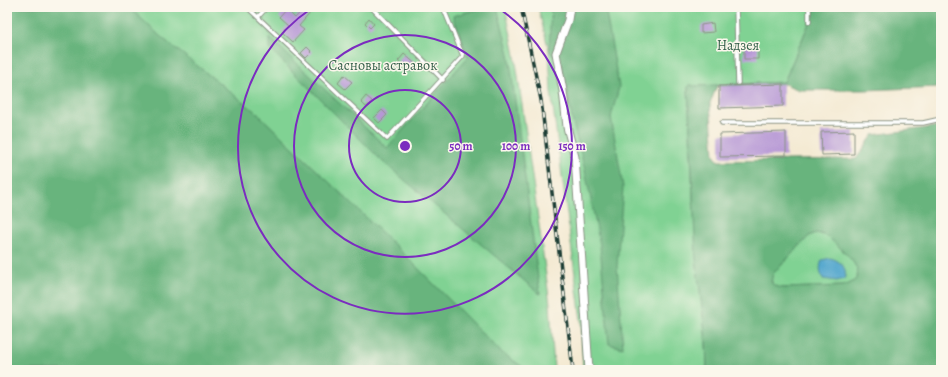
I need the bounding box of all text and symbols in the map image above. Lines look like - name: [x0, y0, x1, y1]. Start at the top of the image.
- park label: Надзея: [717, 36, 759, 55]
- park label: Сасновы астравок: [329, 56, 437, 75]
- text: 50 m: [449, 138, 473, 154]
- text: 100 m: [502, 138, 530, 154]
- text: 150 m: [558, 138, 586, 154]
- centre of rings: [398, 139, 412, 153]

